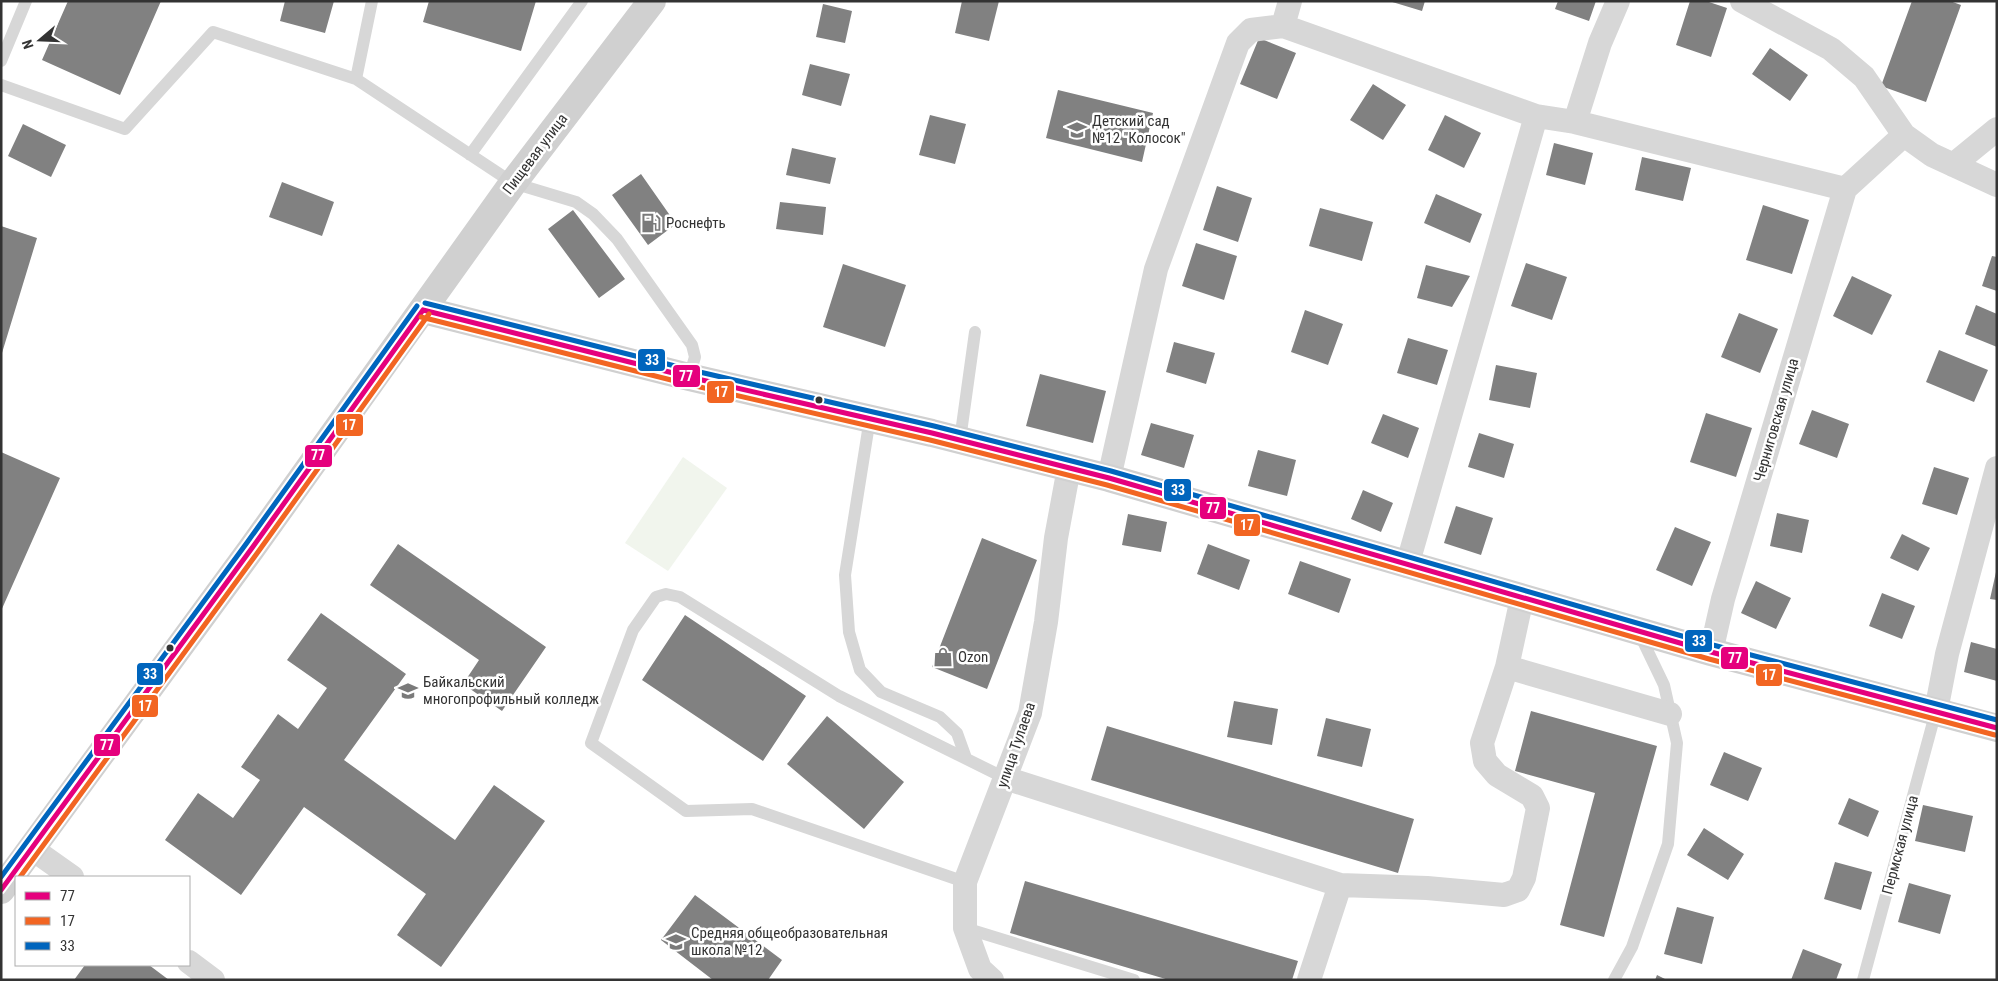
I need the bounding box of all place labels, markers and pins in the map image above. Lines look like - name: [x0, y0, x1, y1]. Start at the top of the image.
- place label: Детский сад №12 "Колосок": [1092, 112, 1186, 147]
- school or university icon: Детский сад №12 "Колосок": [1066, 119, 1088, 141]
- fuel station icon: Роснефть: [640, 212, 662, 234]
- place label: Роснефть: [666, 214, 726, 232]
- unlabelled marker: [814, 395, 824, 405]
- unlabelled marker: [165, 643, 175, 653]
- shop icon: Ozon: [932, 646, 954, 668]
- place label: Ozon: [958, 648, 988, 666]
- place label: Байкальский многопрофильный колледж: [423, 673, 599, 708]
- school or university icon: Байкальский многопрофильный колледж: [397, 680, 419, 702]
- place label: Средняя общеобразовательная школа №12: [691, 924, 888, 959]
- school or university icon: Средняя общеобразовательная школа №12: [665, 931, 687, 953]

